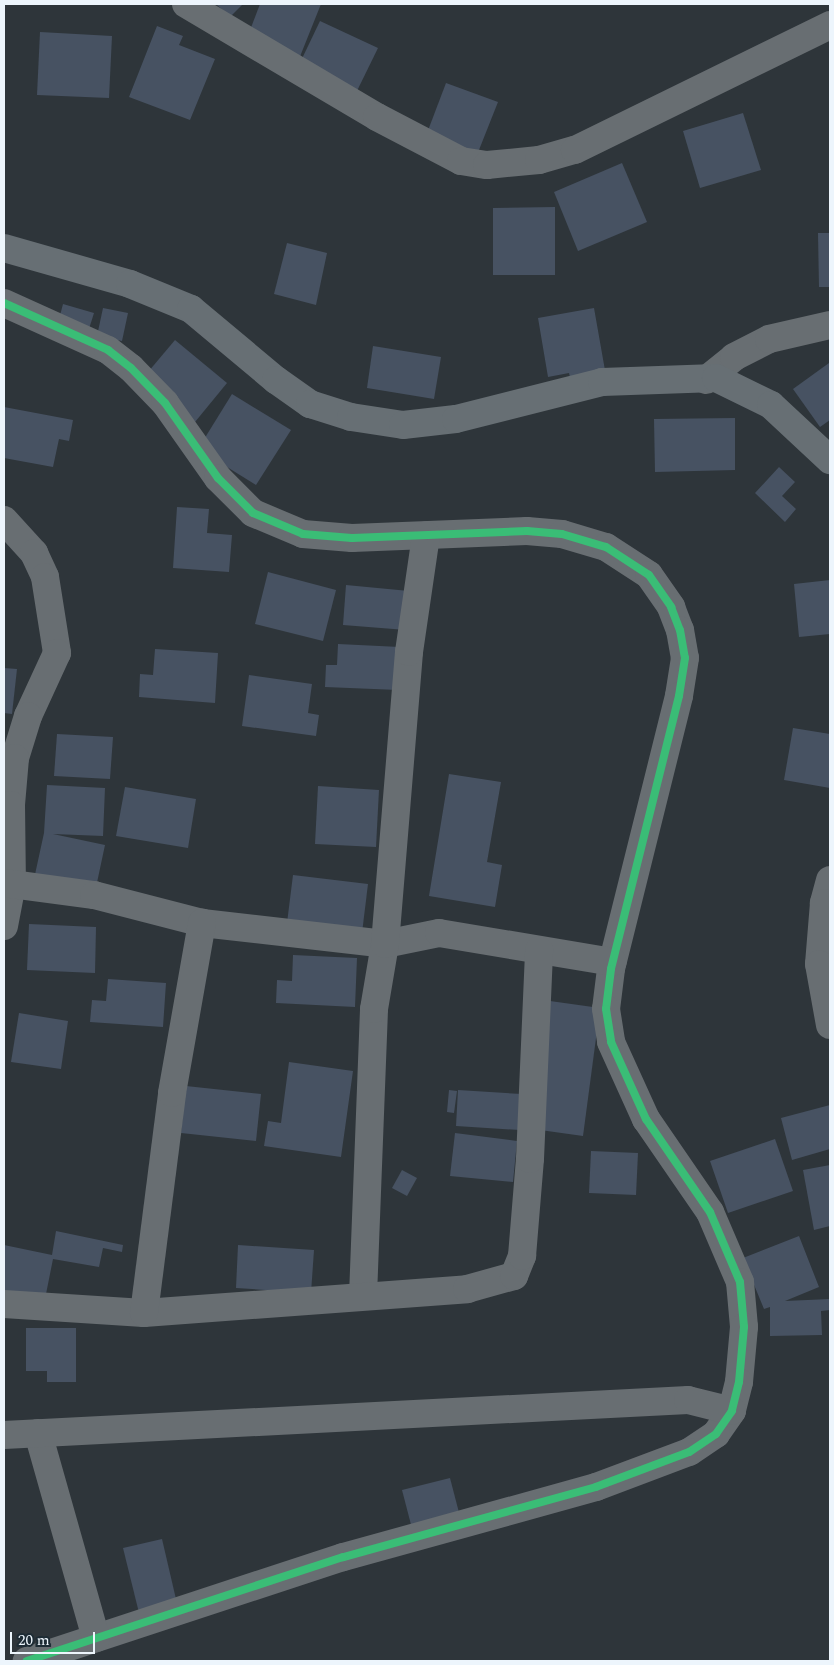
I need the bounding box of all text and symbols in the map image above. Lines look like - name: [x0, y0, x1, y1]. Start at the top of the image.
- scale bar: [12, 1622, 98, 1654]
- text: 20 m: [18, 1629, 50, 1652]

